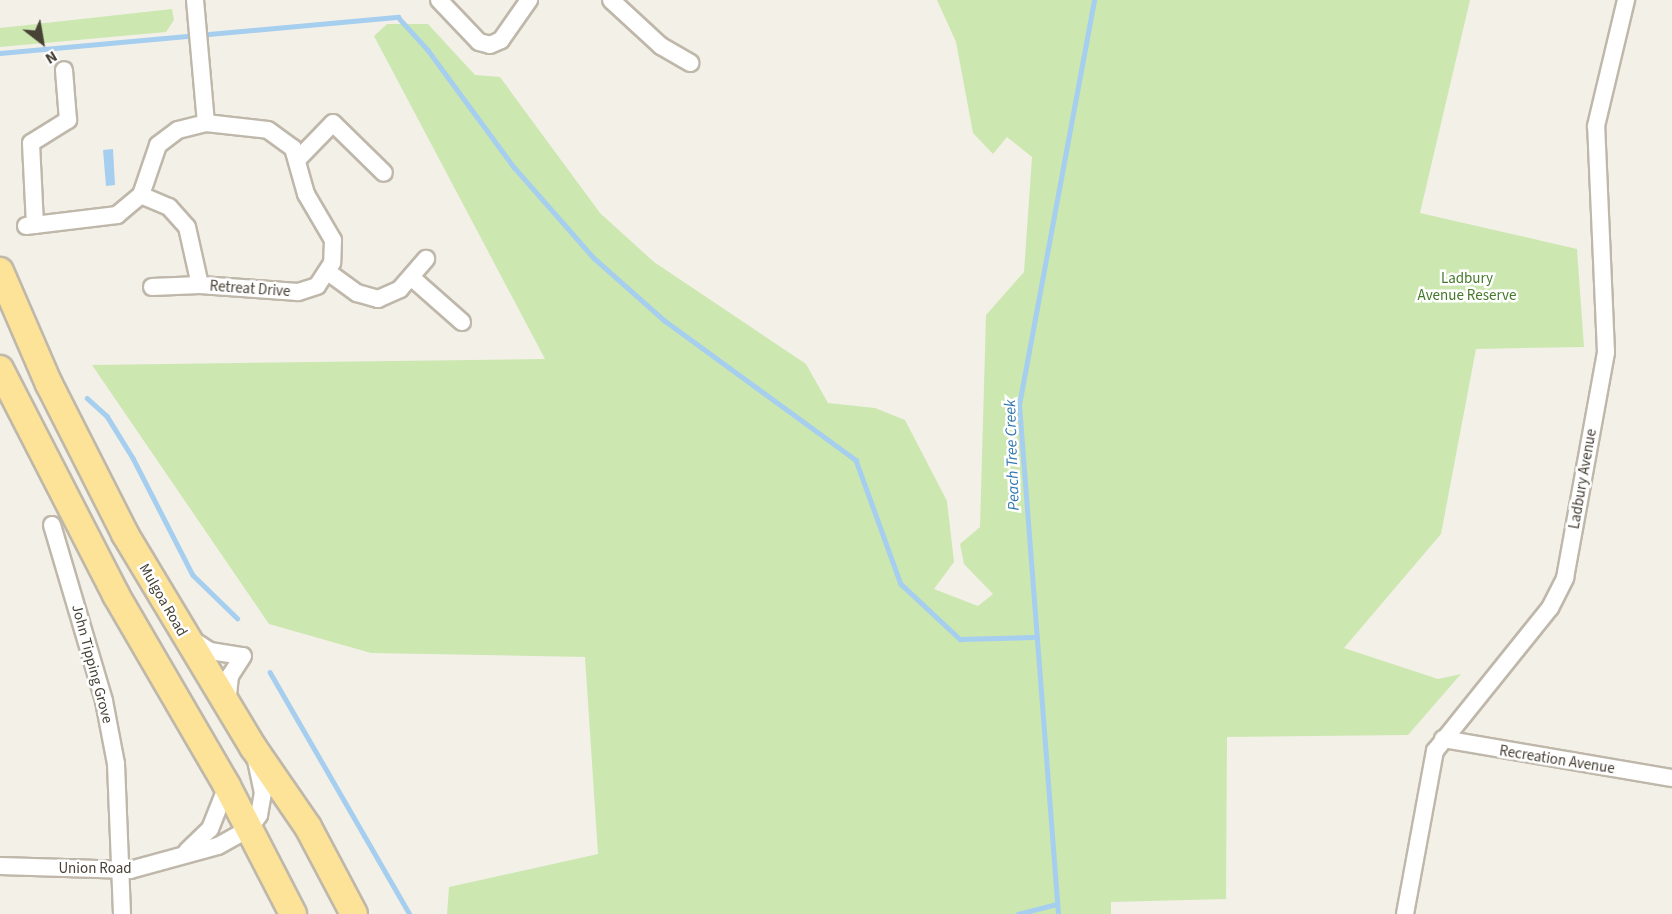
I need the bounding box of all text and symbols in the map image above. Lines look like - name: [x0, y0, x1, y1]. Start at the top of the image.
- north arrow: [12, 12, 72, 72]
- text: N: [41, 45, 62, 70]
- park label: Ladbury Avenue Reserve: [1418, 269, 1516, 304]
- street label: Retreat Drive: [209, 277, 291, 301]
- water label: Peach Tree Creek: [1000, 399, 1024, 511]
- street label: Ladbury Avenue: [1565, 427, 1601, 531]
- street label: Mulgoa Road: [135, 560, 191, 640]
- street label: John Tipping Grove: [67, 603, 117, 725]
- street label: Recreation Avenue: [1498, 742, 1616, 778]
- street label: Union Road: [58, 860, 132, 878]

